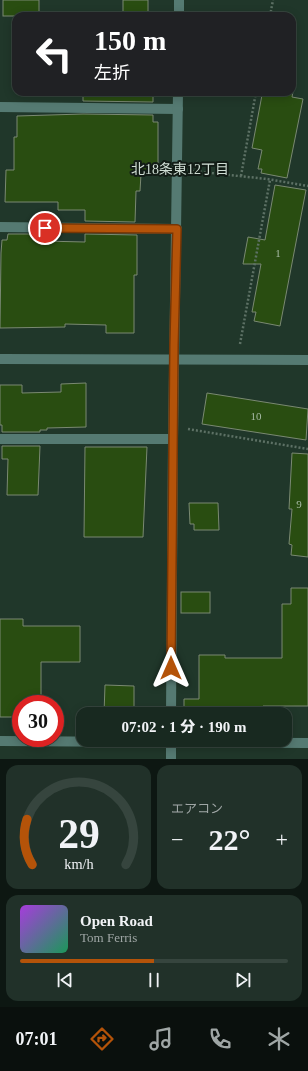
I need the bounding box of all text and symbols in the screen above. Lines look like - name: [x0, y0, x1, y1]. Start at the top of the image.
- text: 150 m: [94, 25, 166, 56]
- icon: left: [28, 28, 80, 80]
- text: 左折: [94, 63, 130, 83]
- district label: 北18条東12丁目: [131, 161, 229, 177]
- pin: [28, 211, 62, 245]
- icon: arrive: [34, 217, 56, 239]
- house number: 1: [275, 247, 281, 259]
- house number: 10: [251, 410, 262, 422]
- house number: 9: [296, 498, 302, 510]
- position arrow: [150, 647, 192, 689]
- speed limit sign: 30: [12, 695, 64, 747]
- text: 07:02 · 1 分 · 190 m: [122, 719, 247, 735]
- text: エアコン: [171, 801, 223, 816]
- text: 29: [58, 811, 99, 857]
- text: 22°: [209, 823, 251, 856]
- text: −: [171, 827, 183, 852]
- text: +: [276, 827, 288, 852]
- text: km/h: [64, 856, 93, 872]
- text: Open Road: [80, 913, 153, 929]
- text: Tom Ferris: [80, 930, 137, 945]
- icon: previous: [54, 969, 76, 991]
- icon: pause: [143, 969, 165, 991]
- icon: next: [232, 969, 254, 991]
- icon: directions: [88, 1025, 116, 1053]
- icon: music: [147, 1025, 175, 1053]
- icon: phone: [206, 1025, 234, 1053]
- icon: climate: [265, 1025, 293, 1053]
- text: 07:01: [15, 1029, 57, 1049]

